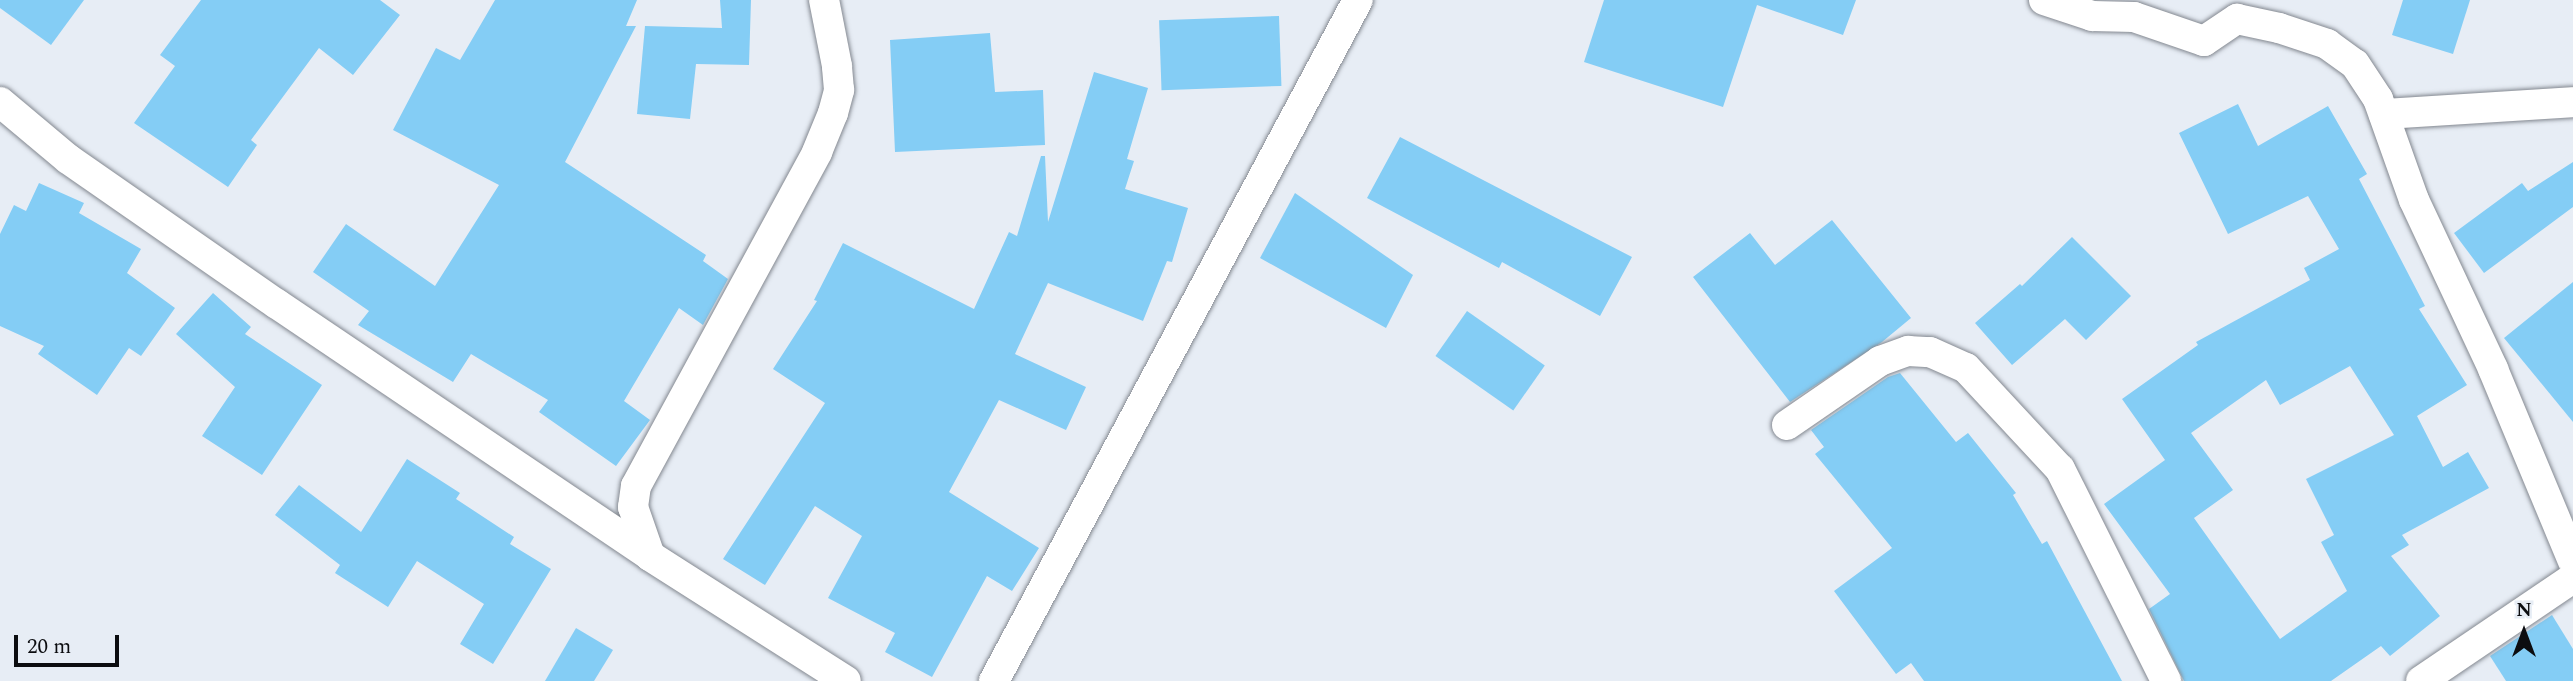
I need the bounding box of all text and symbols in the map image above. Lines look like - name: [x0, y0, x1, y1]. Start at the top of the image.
- text: N: [2516, 596, 2532, 625]
- north arrow: [2489, 597, 2559, 667]
- scale bar: [18, 622, 122, 666]
- text: 20 m: [27, 631, 71, 663]

